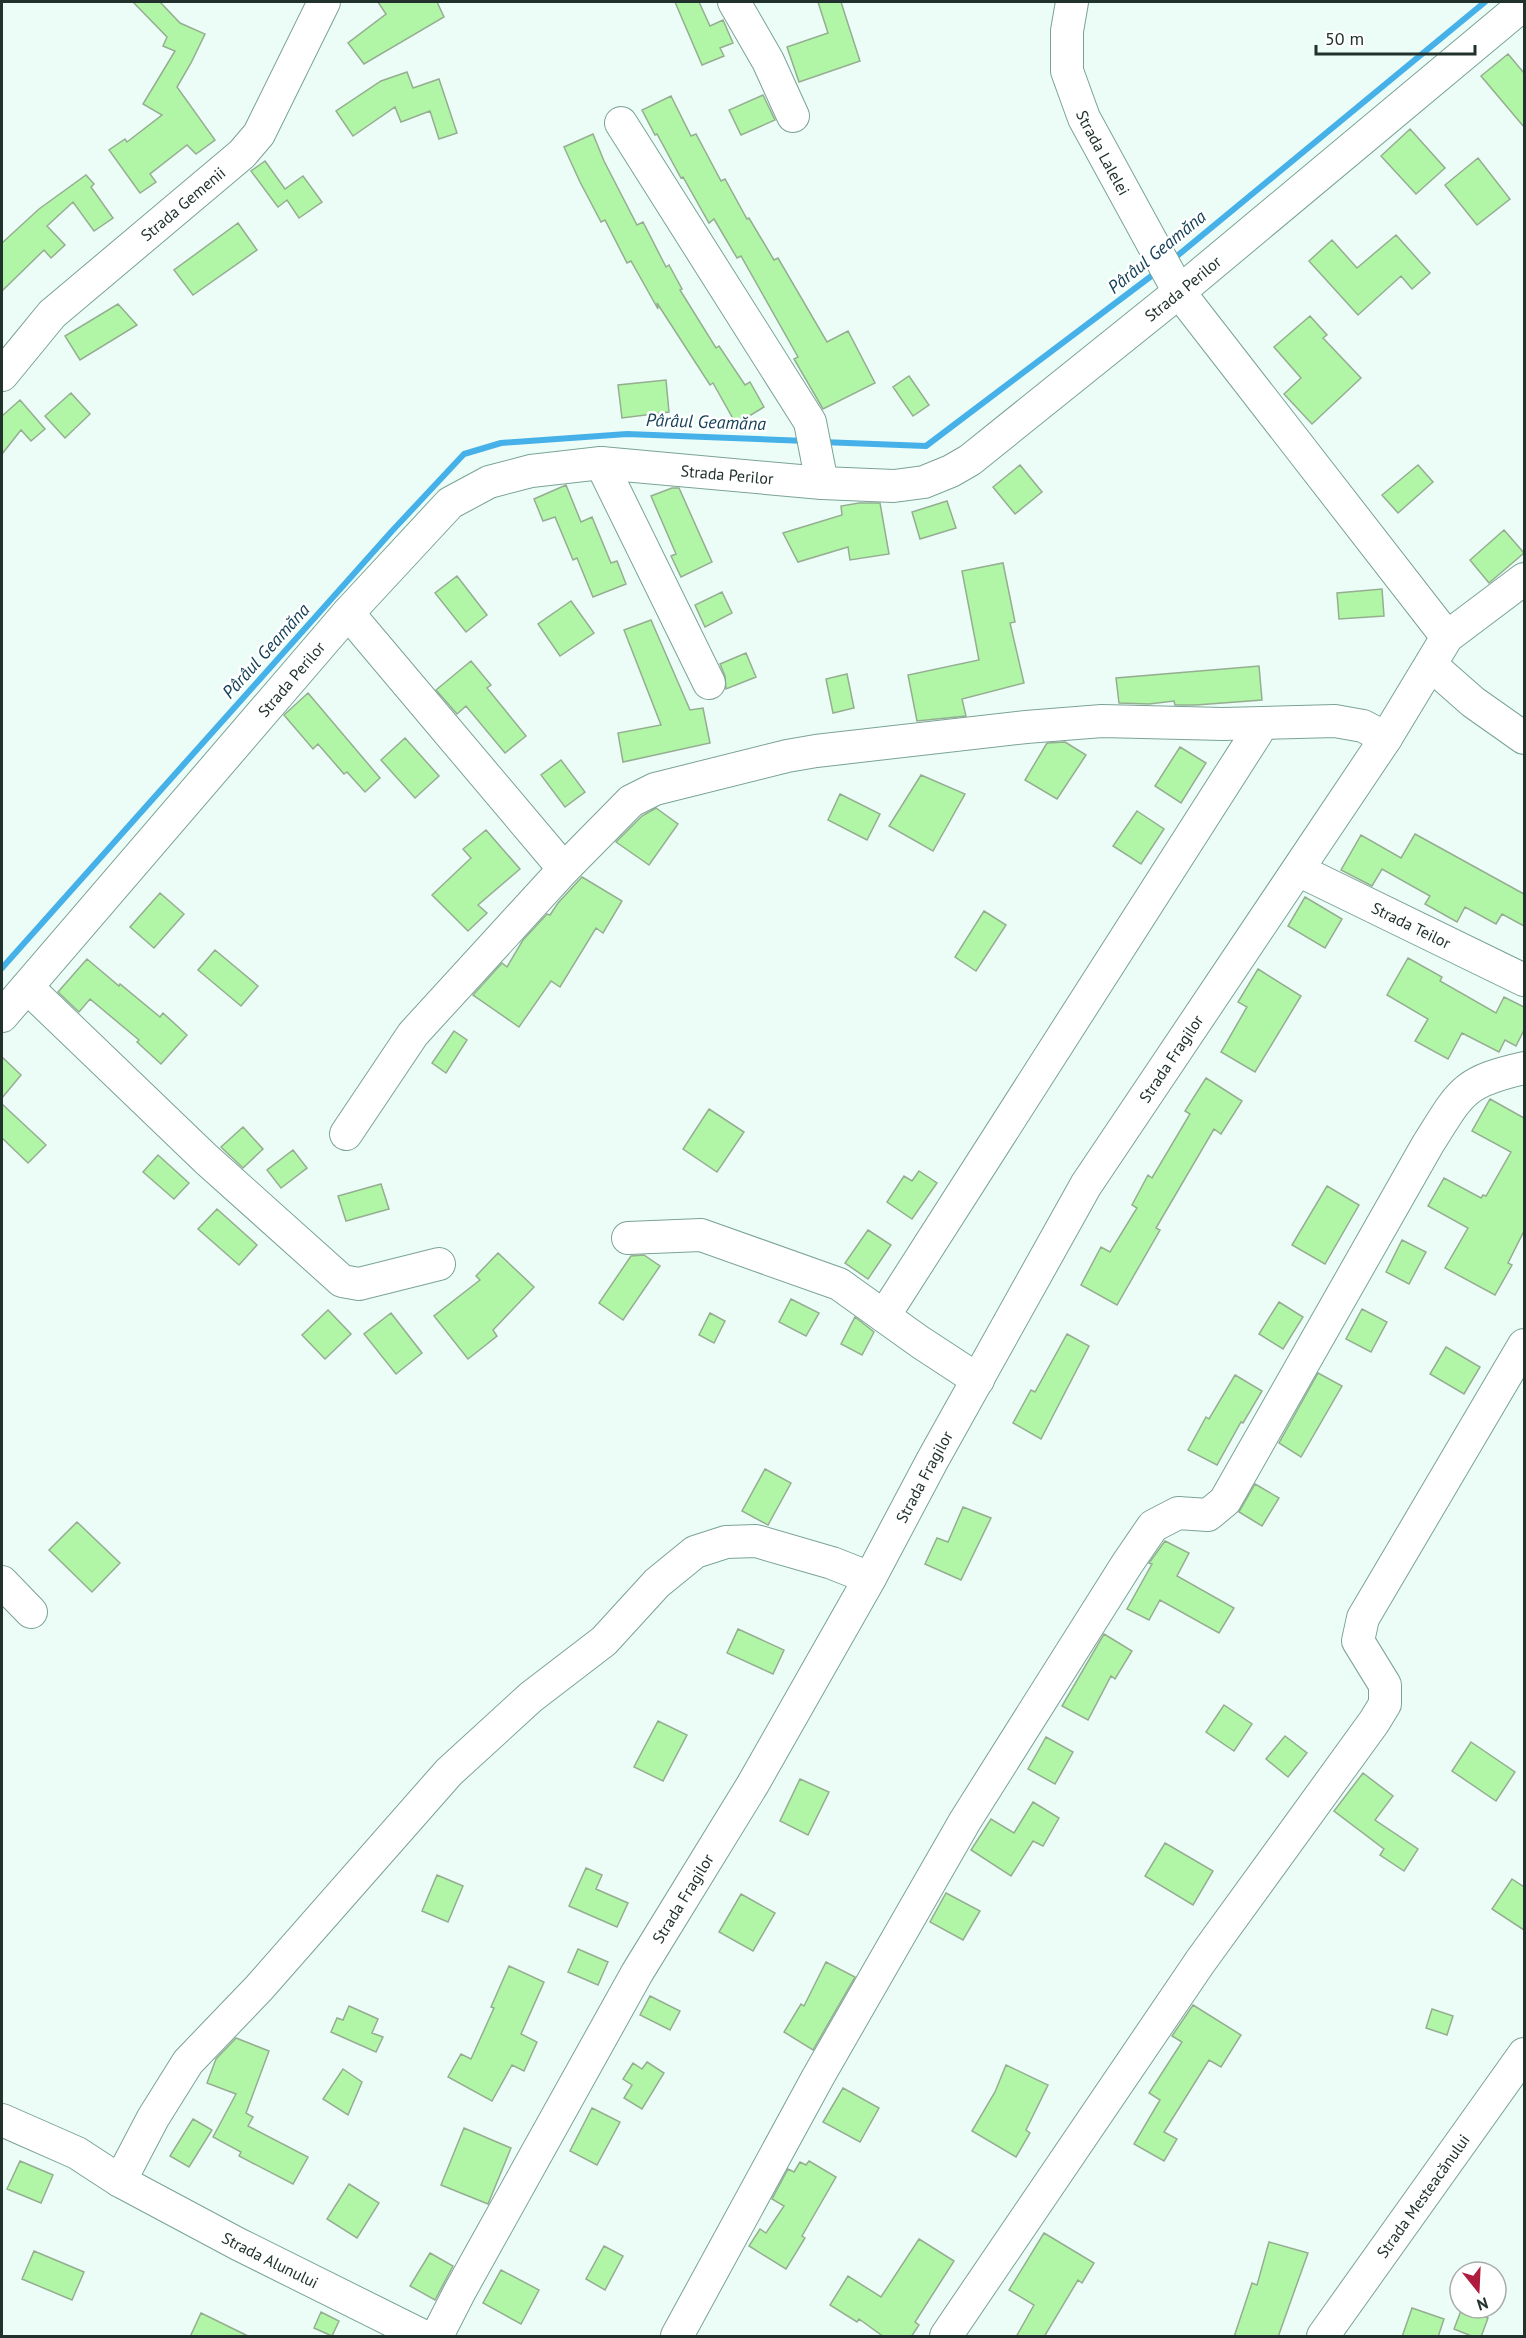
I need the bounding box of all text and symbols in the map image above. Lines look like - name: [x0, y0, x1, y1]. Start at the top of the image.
- scale bar: [1316, 18, 1475, 56]
- text: 50 m: [1325, 27, 1364, 50]
- street label: Strada Lalelei: [1072, 108, 1134, 199]
- street label: Strada Gemenii: [136, 162, 229, 245]
- water label: Pârâul Geamăna: [1103, 205, 1211, 298]
- street label: Strada Perilor: [1140, 251, 1226, 326]
- water label: Pârâul Geamăna: [646, 408, 767, 435]
- street label: Strada Perilor: [680, 460, 775, 489]
- water label: Pârâul Geamăna: [217, 598, 314, 703]
- street label: Strada Perilor: [253, 637, 330, 721]
- street label: Strada Teilor: [1368, 897, 1455, 953]
- street label: Strada Fragilor: [1134, 1010, 1208, 1106]
- street label: Strada Fragilor: [891, 1427, 957, 1526]
- street label: Strada Fragilor: [648, 1849, 718, 1947]
- street label: Strada Mesteacănului: [1372, 2130, 1474, 2262]
- street label: Strada Alunului: [219, 2227, 322, 2292]
- north arrow: [1448, 2260, 1508, 2320]
- text: N: [1475, 2293, 1491, 2315]

